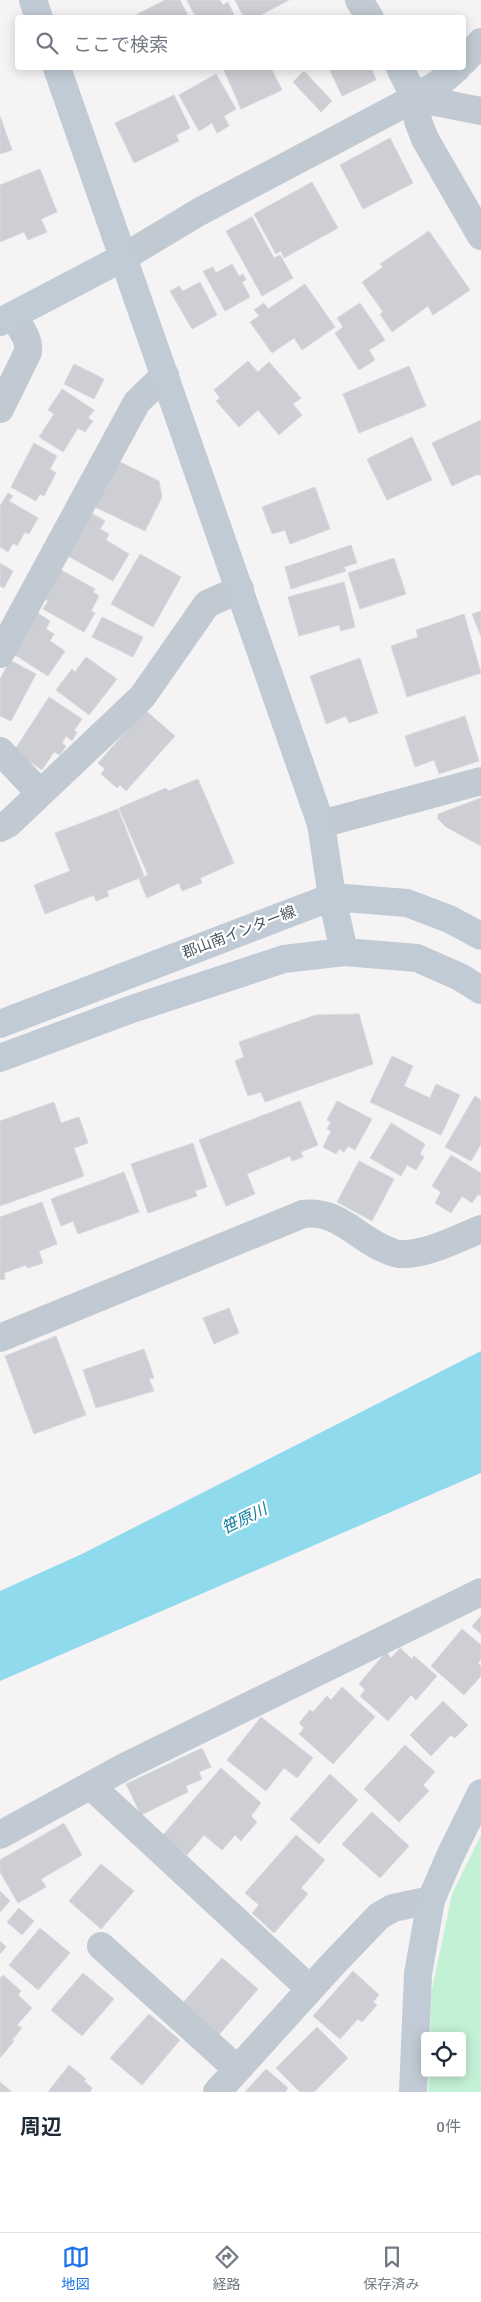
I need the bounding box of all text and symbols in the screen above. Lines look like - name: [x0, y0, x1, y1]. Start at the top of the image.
- search box: [15, 15, 466, 70]
- icon: search: [33, 29, 61, 57]
- text: ここで検索: [73, 33, 168, 57]
- street label: 郡山南インター線: [180, 902, 298, 962]
- water label: 笹原川: [218, 1499, 272, 1538]
- map controls: [421, 2032, 466, 2077]
- button: locate: [421, 2032, 466, 2077]
- text: 周辺: [20, 2114, 62, 2140]
- text: 0件: [436, 2117, 461, 2137]
- tab: 地図: [62, 2243, 90, 2293]
- tab: 経路: [213, 2243, 241, 2293]
- tab: 保存済み: [364, 2243, 420, 2293]

